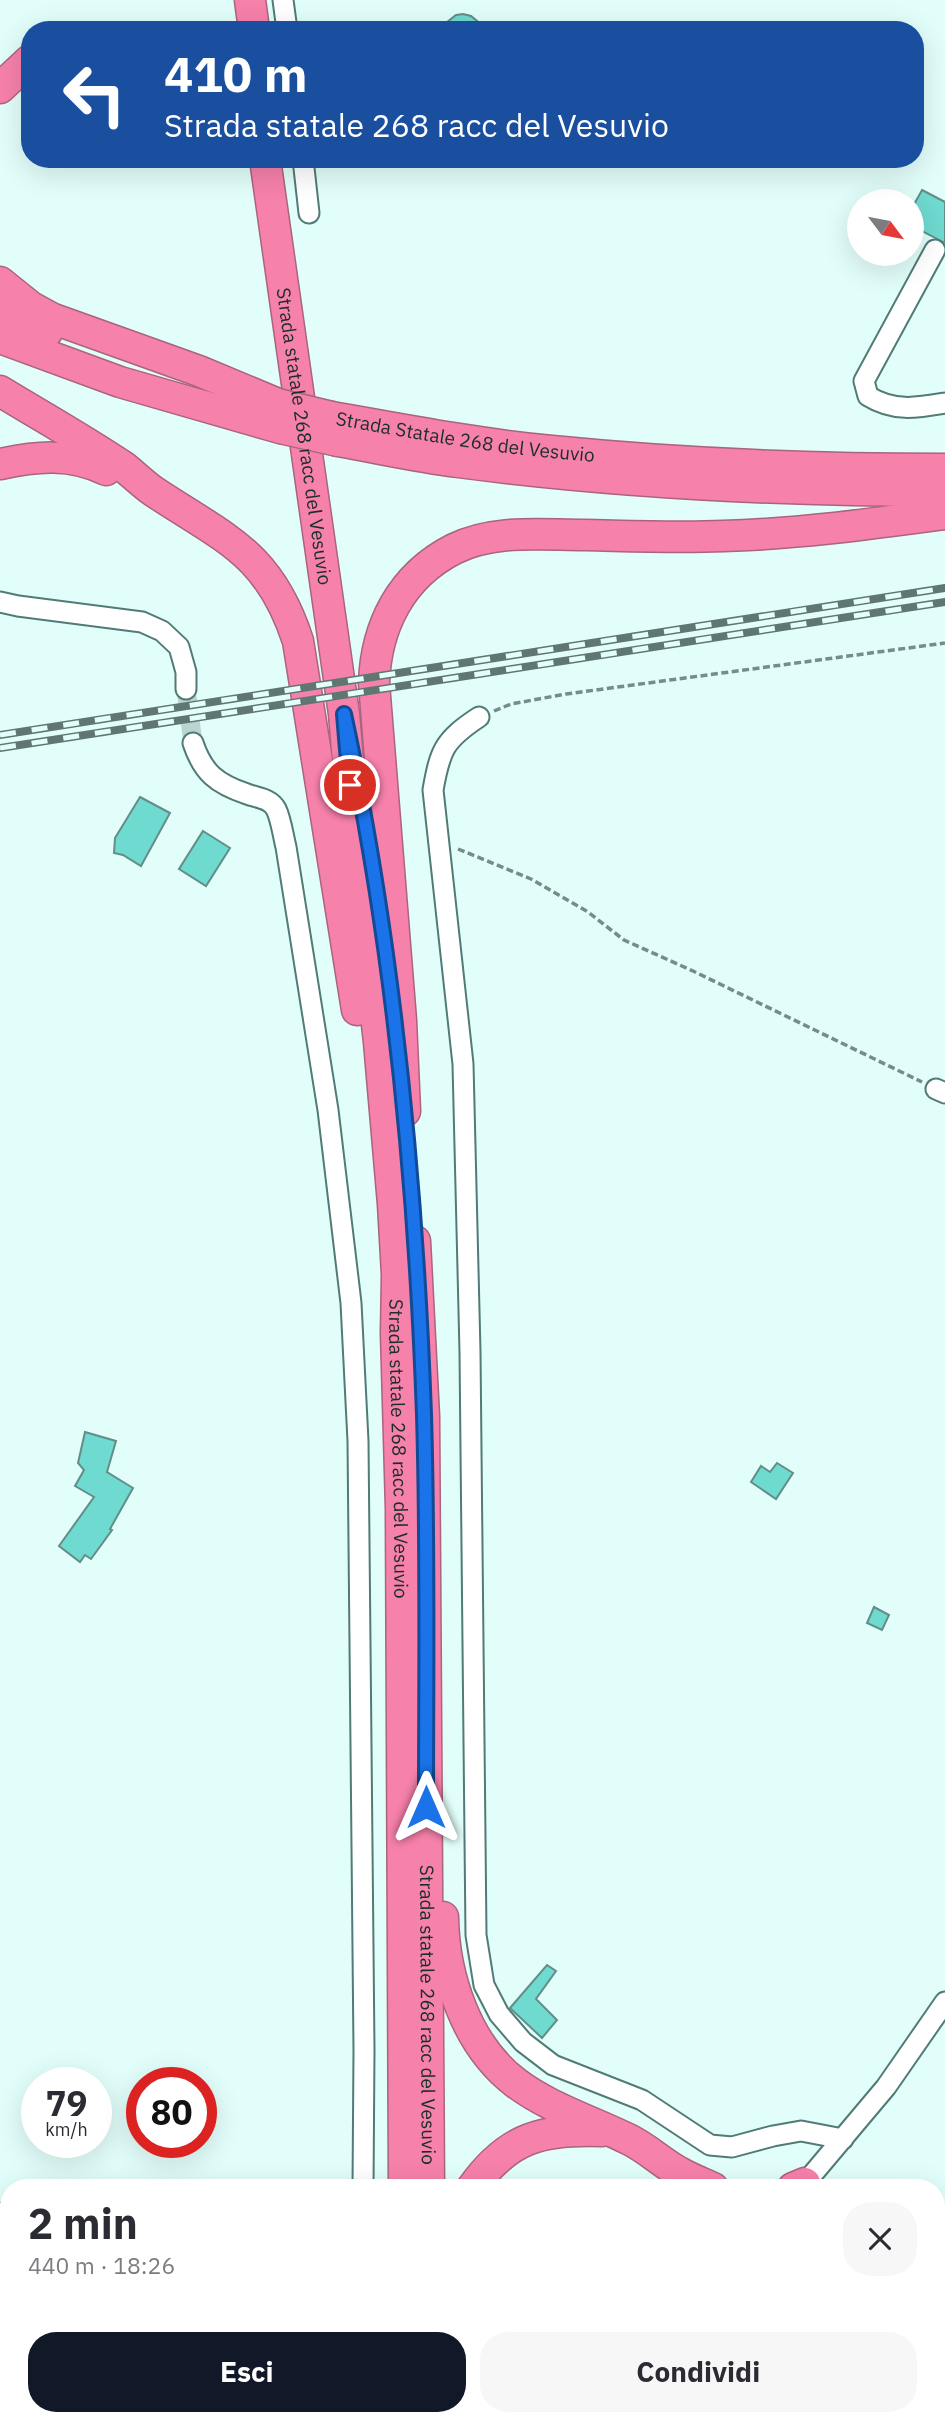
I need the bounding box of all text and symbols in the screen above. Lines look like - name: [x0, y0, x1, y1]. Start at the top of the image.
- text: 410 m: [164, 42, 308, 105]
- icon: left: [49, 49, 140, 140]
- text: Strada statale 268 racc del Vesuvio: [164, 104, 669, 146]
- north arrow: [847, 189, 924, 266]
- map controls: [847, 189, 924, 266]
- street label: Strada statale 268 racc del Vesuvio: [271, 286, 337, 586]
- street label: Strada Statale 268 del Vesuvio: [334, 406, 596, 467]
- pin: [320, 755, 380, 815]
- icon: arrive: [331, 766, 369, 804]
- street label: Strada statale 268 racc del Vesuvio: [384, 1299, 413, 1599]
- position arrow: [389, 1770, 463, 1844]
- street label: Strada statale 268 racc del Vesuvio: [415, 1865, 441, 2165]
- speed limit sign: 80: [126, 2067, 217, 2158]
- text: 79: [45, 2080, 88, 2126]
- text: km/h: [45, 2118, 88, 2141]
- text: 2 min: [28, 2196, 138, 2251]
- button: close: [843, 2202, 917, 2276]
- text: 440 m · 18:26: [28, 2250, 175, 2280]
- button: Esci: [28, 2332, 466, 2412]
- button: Condividi: [480, 2332, 917, 2412]

